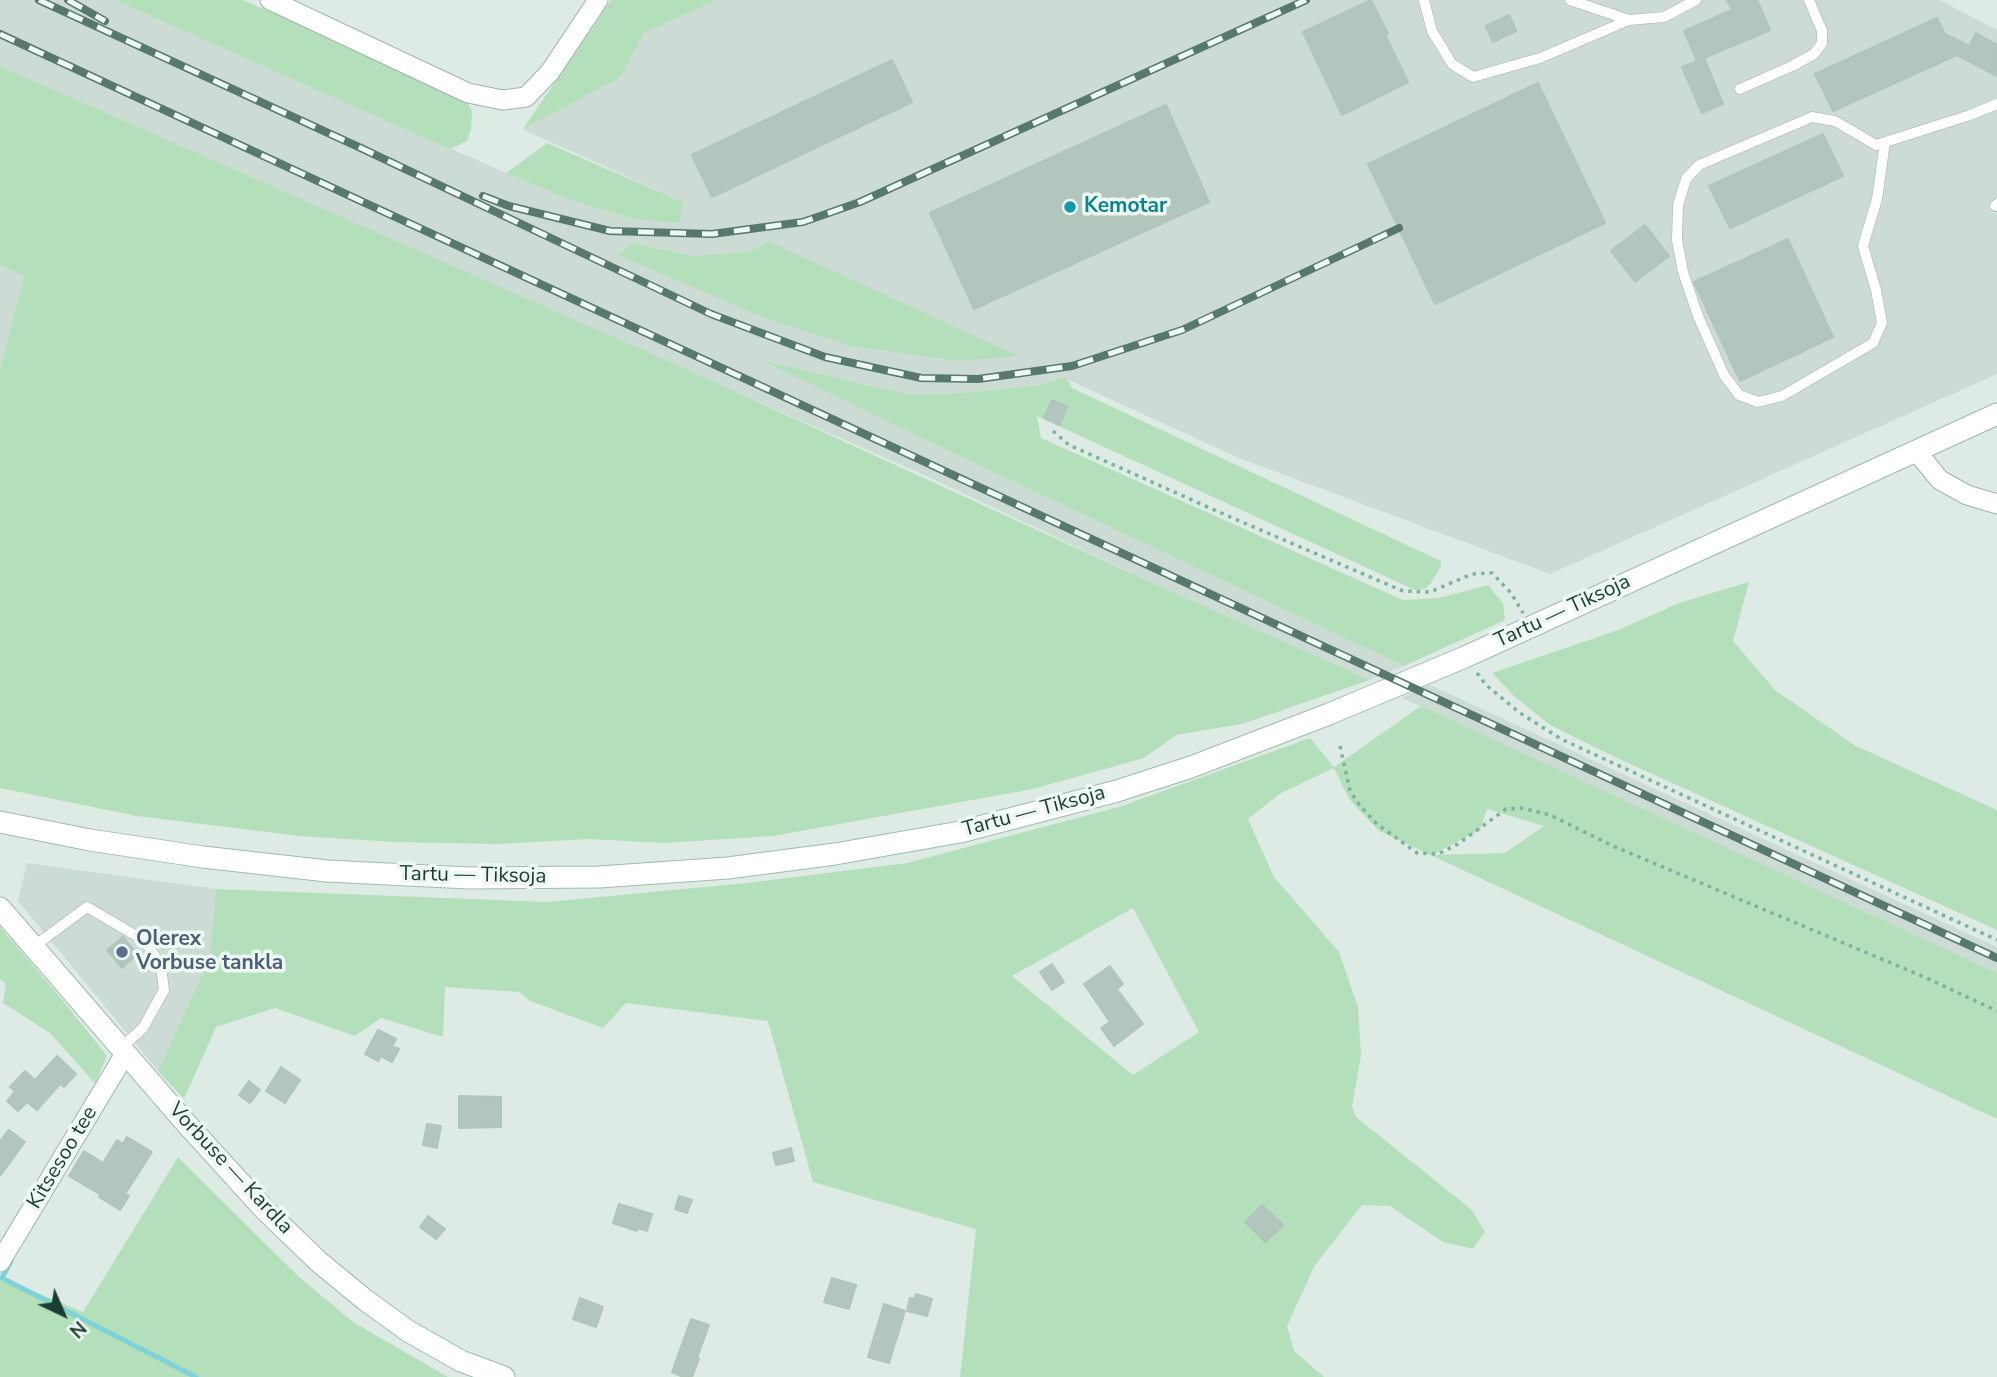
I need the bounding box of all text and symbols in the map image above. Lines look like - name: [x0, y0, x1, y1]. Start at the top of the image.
- place label: Kemotar: [1084, 194, 1167, 220]
- marker: Kemotar: [1062, 199, 1078, 215]
- street label: Tartu — Tiksoja: [1491, 570, 1635, 654]
- street label: Tartu — Tiksoja: [960, 781, 1108, 843]
- street label: Tartu — Tiksoja: [399, 862, 547, 890]
- place label: Olerex Vorbuse tankla: [136, 927, 283, 977]
- marker: Olerex Vorbuse tankla: [114, 944, 130, 960]
- street label: Vorbuse — Kardla: [163, 1098, 297, 1240]
- street label: Kitsesoo tee: [23, 1102, 103, 1214]
- north arrow: [28, 1279, 98, 1349]
- text: N: [63, 1315, 92, 1343]

